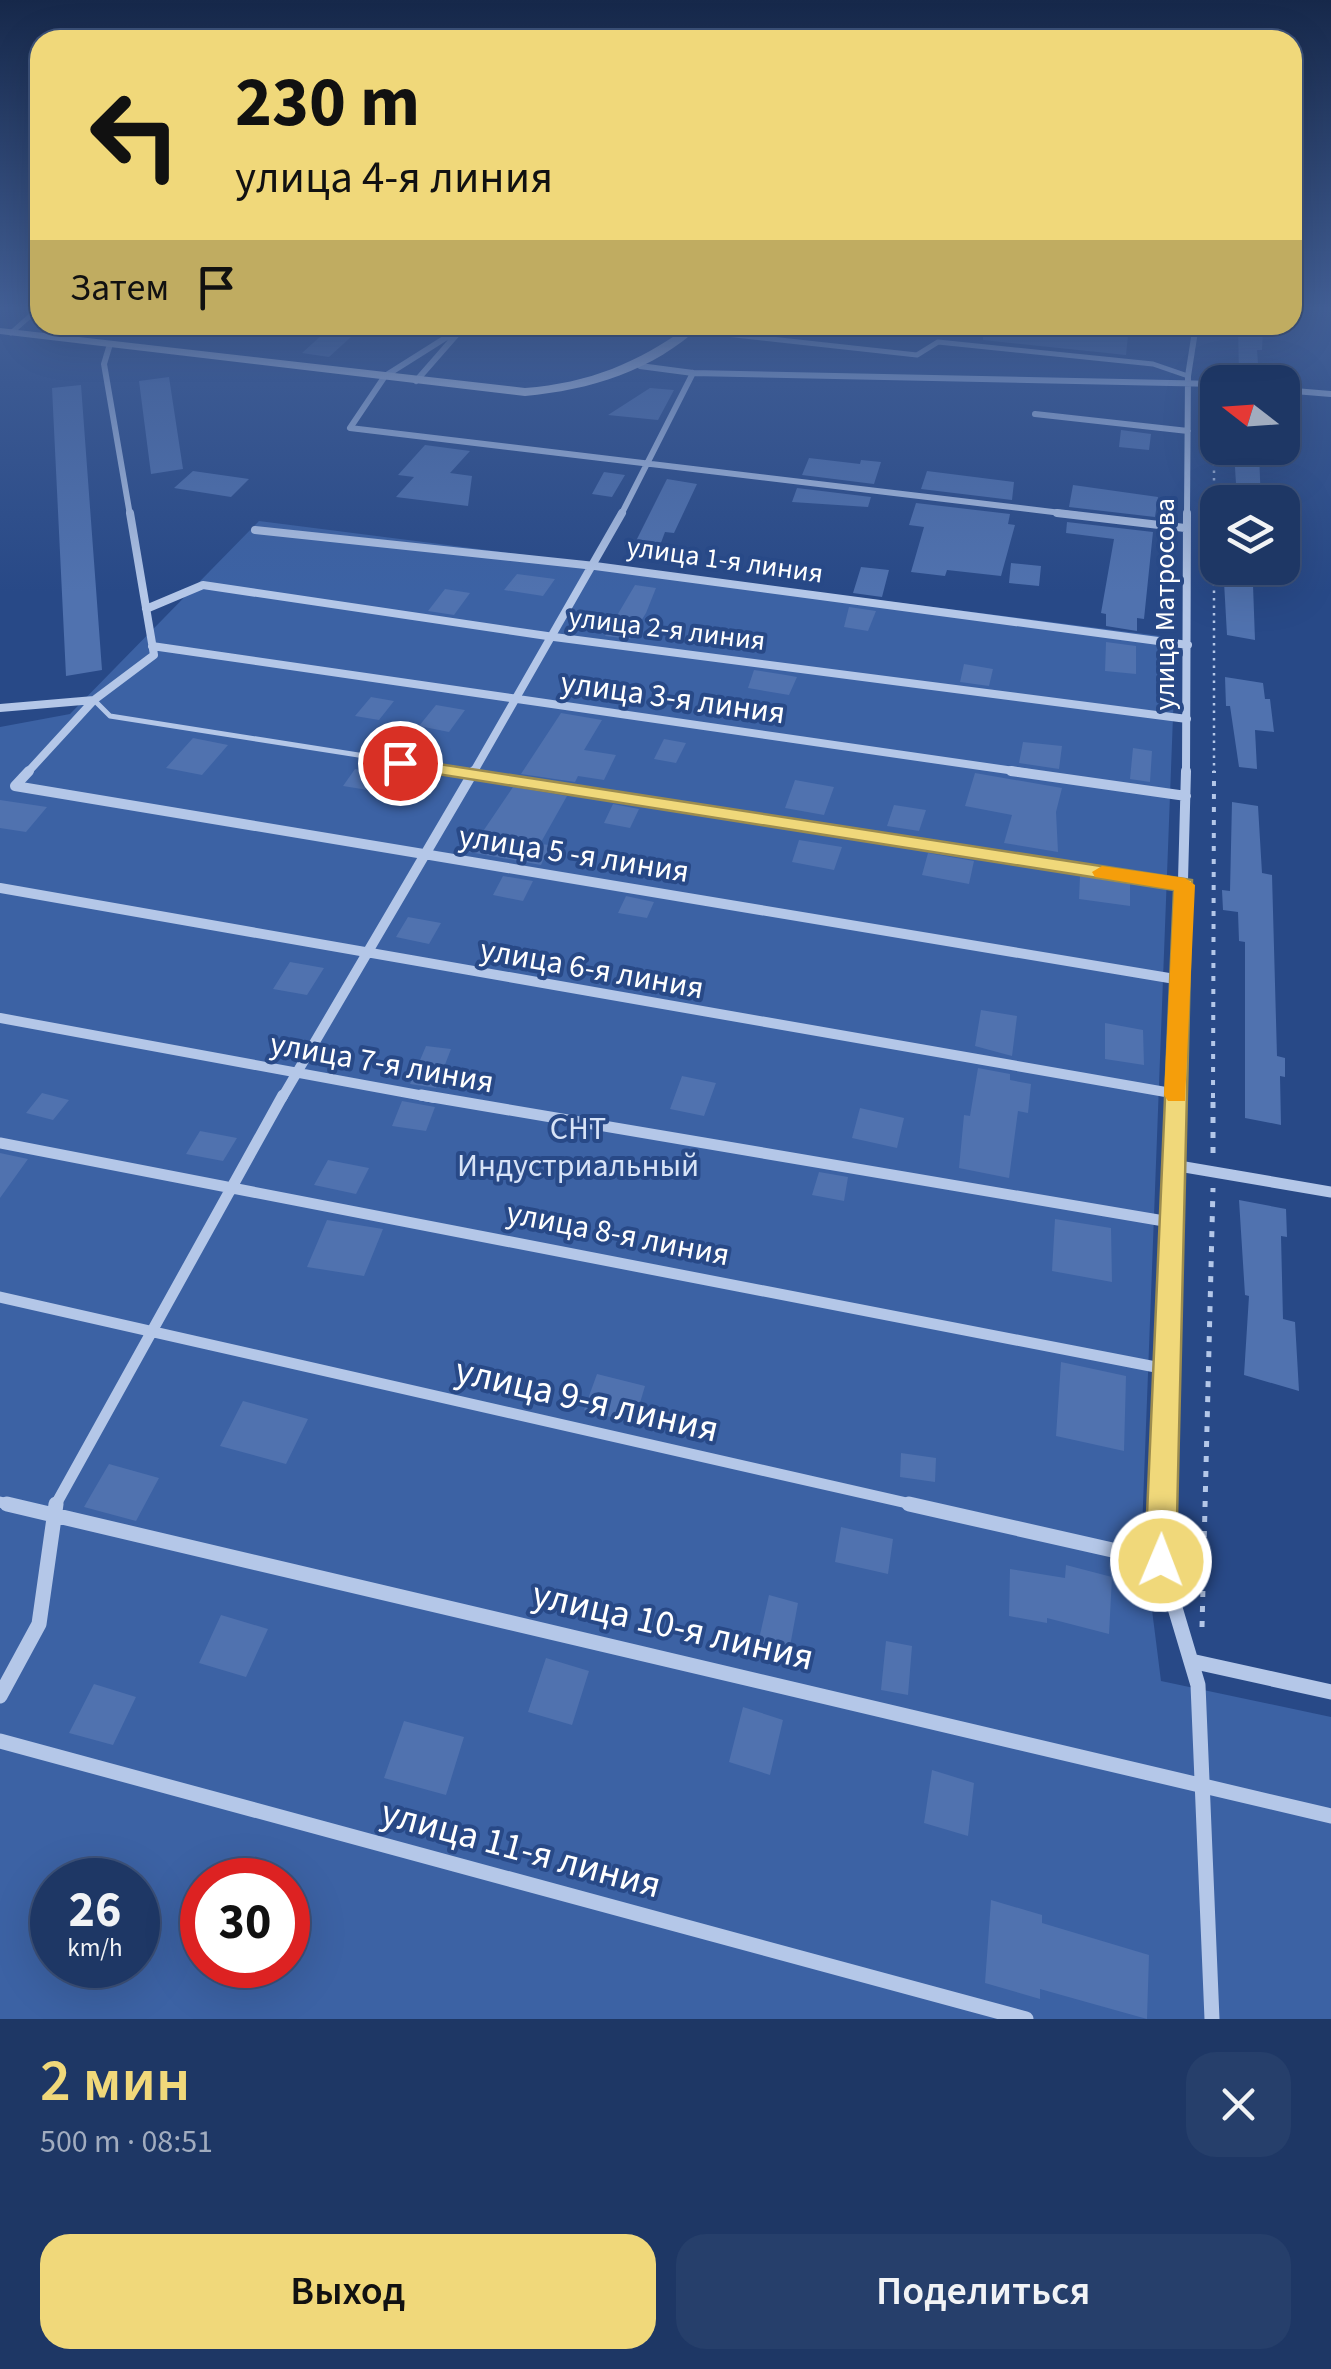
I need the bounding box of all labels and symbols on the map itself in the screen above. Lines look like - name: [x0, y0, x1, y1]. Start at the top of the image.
- north arrow: [1200, 365, 1300, 465]
- street label: улица Матросова: [1145, 498, 1185, 710]
- street label: улица 1-я линия: [624, 526, 826, 594]
- street label: улица 2-я линия: [566, 597, 768, 661]
- street label: улица 3-я линия: [558, 659, 788, 737]
- pin: [358, 721, 443, 806]
- street label: улица 5 -я линия: [455, 813, 693, 895]
- street label: улица 6-я линия: [477, 927, 707, 1011]
- street label: улица 7-я линия: [267, 1021, 497, 1105]
- park label: СНТ Индустриальный: [457, 1106, 699, 1189]
- street label: улица 8-я линия: [503, 1190, 733, 1278]
- street label: улица 9-я линия: [450, 1343, 724, 1457]
- position arrow: [1109, 1509, 1213, 1613]
- street label: улица 10-я линия: [527, 1567, 819, 1685]
- street label: улица 11-я линия: [375, 1786, 667, 1912]
- speed limit sign: 30: [180, 1858, 310, 1988]

